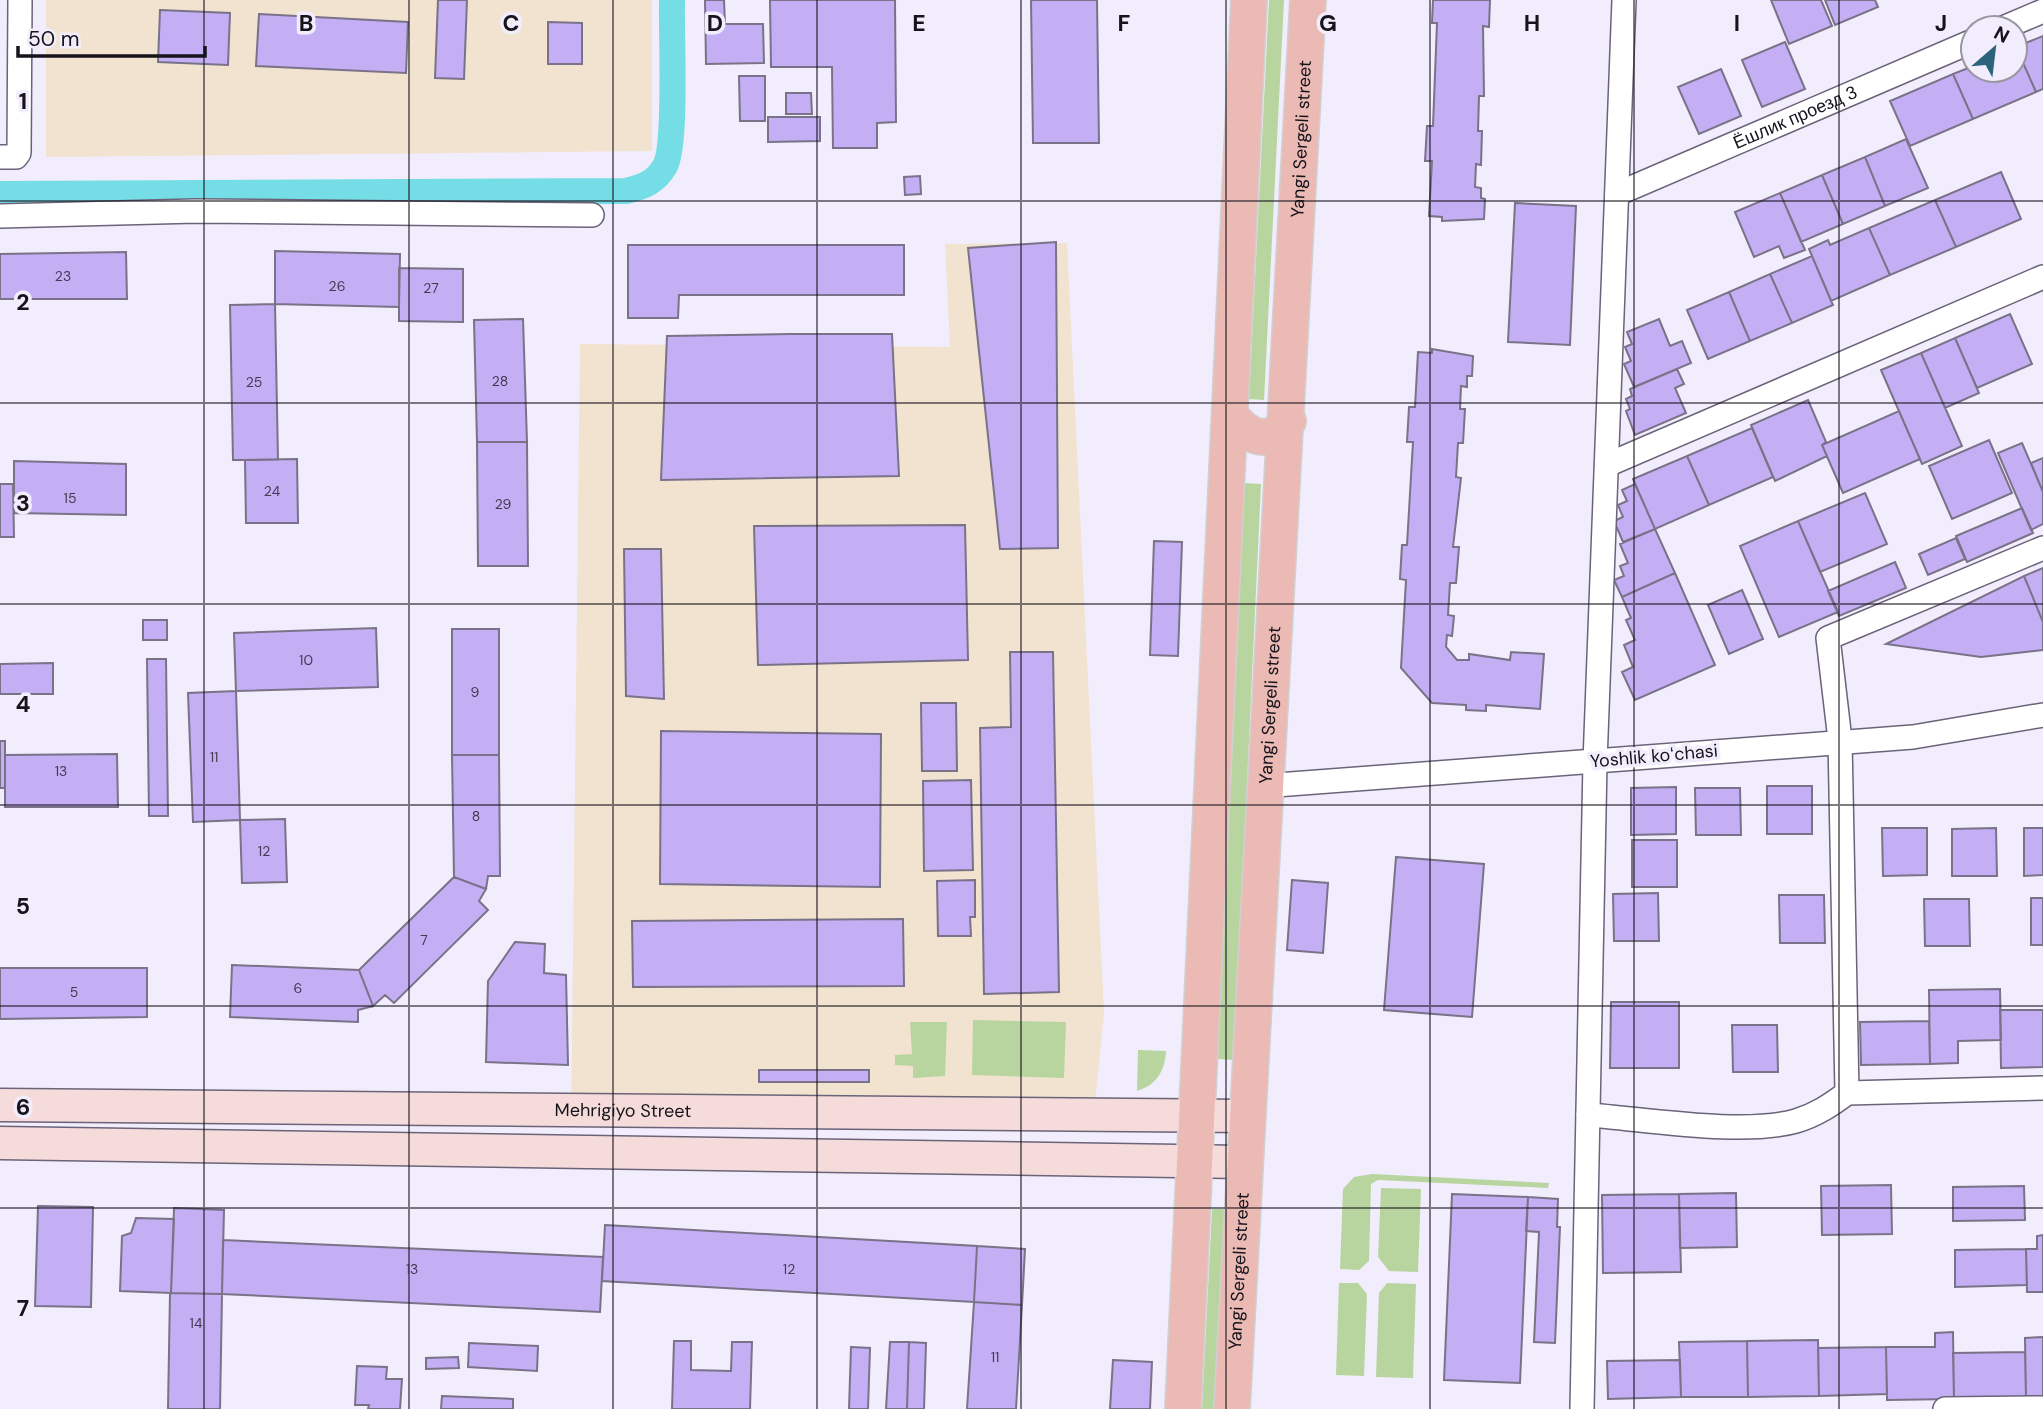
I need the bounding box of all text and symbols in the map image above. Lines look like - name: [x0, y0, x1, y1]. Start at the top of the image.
- text: B: [299, 8, 313, 38]
- text: C: [503, 8, 519, 38]
- text: D: [707, 8, 723, 38]
- text: E: [912, 8, 926, 38]
- text: F: [1118, 8, 1131, 38]
- text: G: [1319, 8, 1337, 38]
- text: H: [1524, 8, 1540, 38]
- text: I: [1734, 8, 1740, 38]
- text: J: [1935, 8, 1947, 38]
- scale bar: [18, 14, 205, 58]
- north arrow: [1959, 14, 2029, 84]
- text: N: [1990, 20, 2014, 49]
- text: 50 m: [28, 25, 79, 53]
- street label: Yangi Sergeli street: [1285, 59, 1317, 218]
- street label: Ёшлик проезд 3: [1729, 80, 1861, 155]
- text: 1: [19, 86, 27, 116]
- house number: 23: [55, 267, 71, 285]
- house number: 26: [329, 277, 345, 295]
- house number: 27: [423, 279, 439, 297]
- text: 2: [16, 287, 30, 317]
- house number: 28: [492, 372, 508, 390]
- house number: 25: [246, 373, 262, 391]
- house number: 24: [264, 482, 281, 500]
- text: 3: [16, 488, 30, 518]
- house number: 15: [64, 489, 76, 507]
- house number: 29: [495, 495, 512, 513]
- street label: Yangi Sergeli street: [1253, 626, 1286, 785]
- house number: 10: [299, 651, 313, 669]
- house number: 9: [471, 683, 480, 701]
- text: 4: [16, 689, 31, 719]
- street label: Yoshlik koʻchasi: [1589, 738, 1719, 774]
- house number: 11: [210, 748, 218, 766]
- house number: 13: [55, 762, 67, 780]
- house number: 8: [472, 807, 480, 825]
- house number: 12: [258, 842, 270, 860]
- text: 5: [16, 891, 30, 921]
- house number: 7: [420, 931, 428, 949]
- house number: 6: [294, 979, 302, 997]
- house number: 5: [70, 983, 78, 1001]
- text: 6: [16, 1092, 30, 1122]
- street label: Mehrigiyo Street: [554, 1098, 691, 1123]
- street label: Yangi Sergeli street: [1223, 1192, 1255, 1351]
- house number: 13: [406, 1260, 418, 1278]
- house number: 12: [783, 1260, 795, 1278]
- text: 7: [17, 1293, 29, 1323]
- house number: 14: [190, 1314, 203, 1332]
- house number: 11: [991, 1348, 999, 1366]

